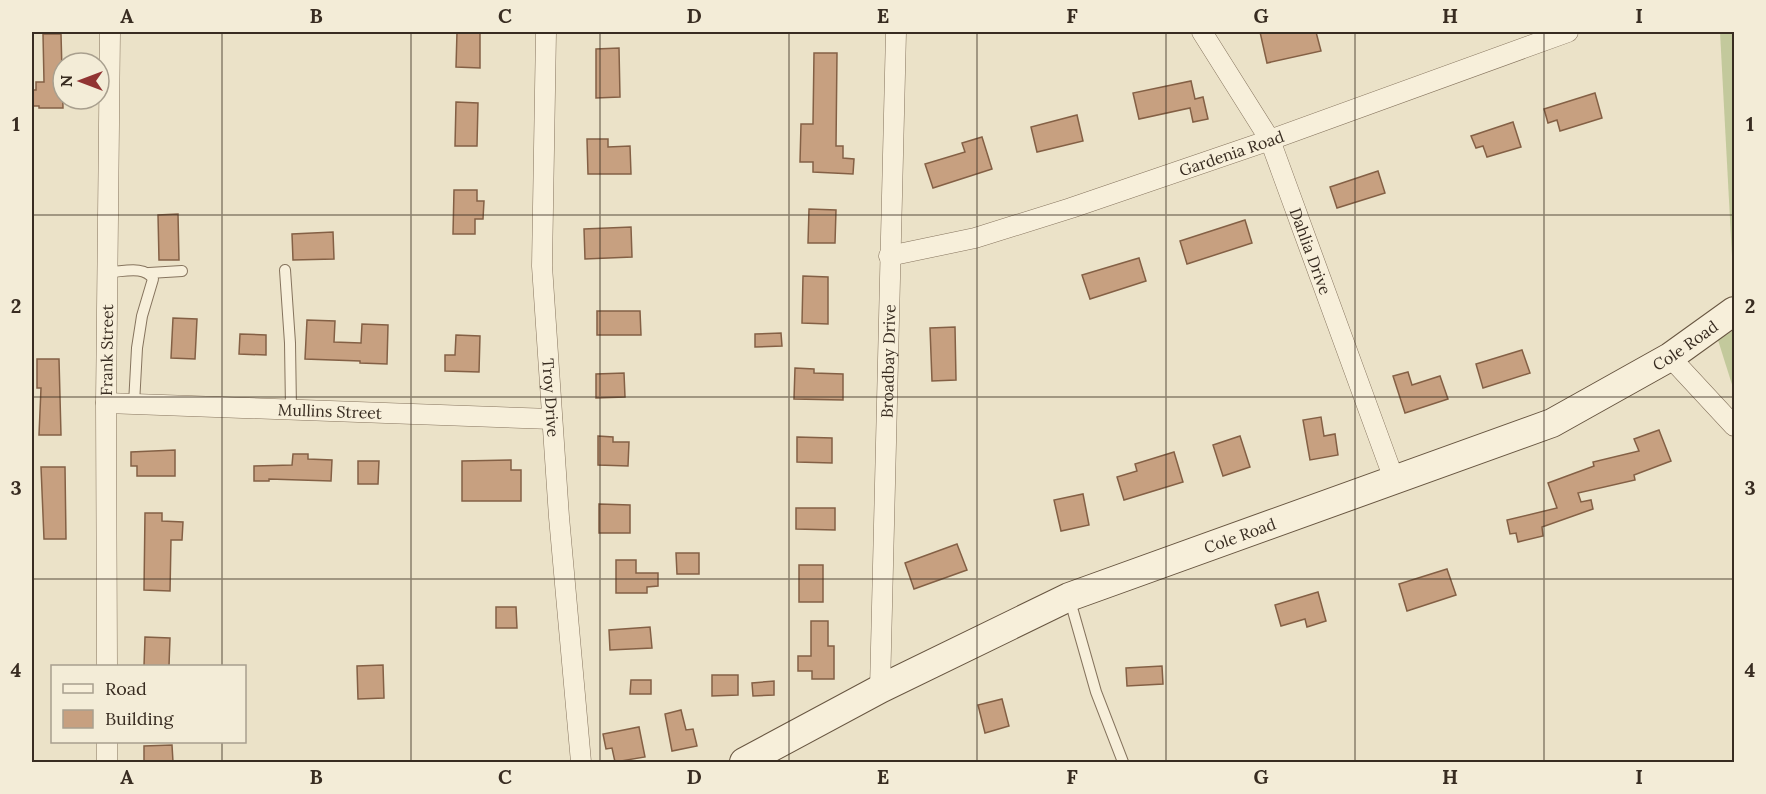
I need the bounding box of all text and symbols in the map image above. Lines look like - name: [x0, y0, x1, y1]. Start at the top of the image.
- text: A: [120, 3, 134, 28]
- text: B: [309, 3, 323, 28]
- text: C: [498, 3, 512, 28]
- text: D: [686, 3, 702, 28]
- text: E: [877, 3, 889, 28]
- text: F: [1066, 3, 1078, 28]
- text: G: [1253, 3, 1269, 28]
- text: H: [1442, 3, 1458, 28]
- text: I: [1635, 3, 1643, 28]
- north arrow: [51, 51, 111, 111]
- text: N: [56, 75, 76, 87]
- text: 1: [12, 111, 20, 136]
- text: 1: [1746, 111, 1754, 136]
- street label: Gardenia Road: [1176, 126, 1287, 180]
- street label: Dahlia Drive: [1286, 205, 1336, 298]
- text: 2: [11, 293, 21, 318]
- text: 2: [1745, 293, 1755, 318]
- street label: Frank Street: [96, 303, 117, 396]
- street label: Broadbay Drive: [877, 304, 899, 418]
- street label: Cole Road: [1649, 316, 1722, 375]
- street label: Troy Drive: [538, 358, 564, 438]
- street label: Mullins Street: [277, 399, 383, 423]
- text: 3: [10, 475, 22, 500]
- text: 3: [1744, 475, 1756, 500]
- street label: Cole Road: [1201, 513, 1279, 558]
- text: 4: [11, 657, 22, 682]
- text: 4: [1745, 657, 1756, 682]
- legend: [51, 665, 246, 743]
- text: Road: [105, 677, 147, 700]
- text: Building: [105, 707, 175, 730]
- text: A: [120, 764, 134, 789]
- text: B: [309, 764, 323, 789]
- text: C: [498, 764, 512, 789]
- text: D: [686, 764, 702, 789]
- text: E: [877, 764, 889, 789]
- text: F: [1066, 764, 1078, 789]
- text: G: [1253, 764, 1269, 789]
- text: H: [1442, 764, 1458, 789]
- text: I: [1635, 764, 1643, 789]

